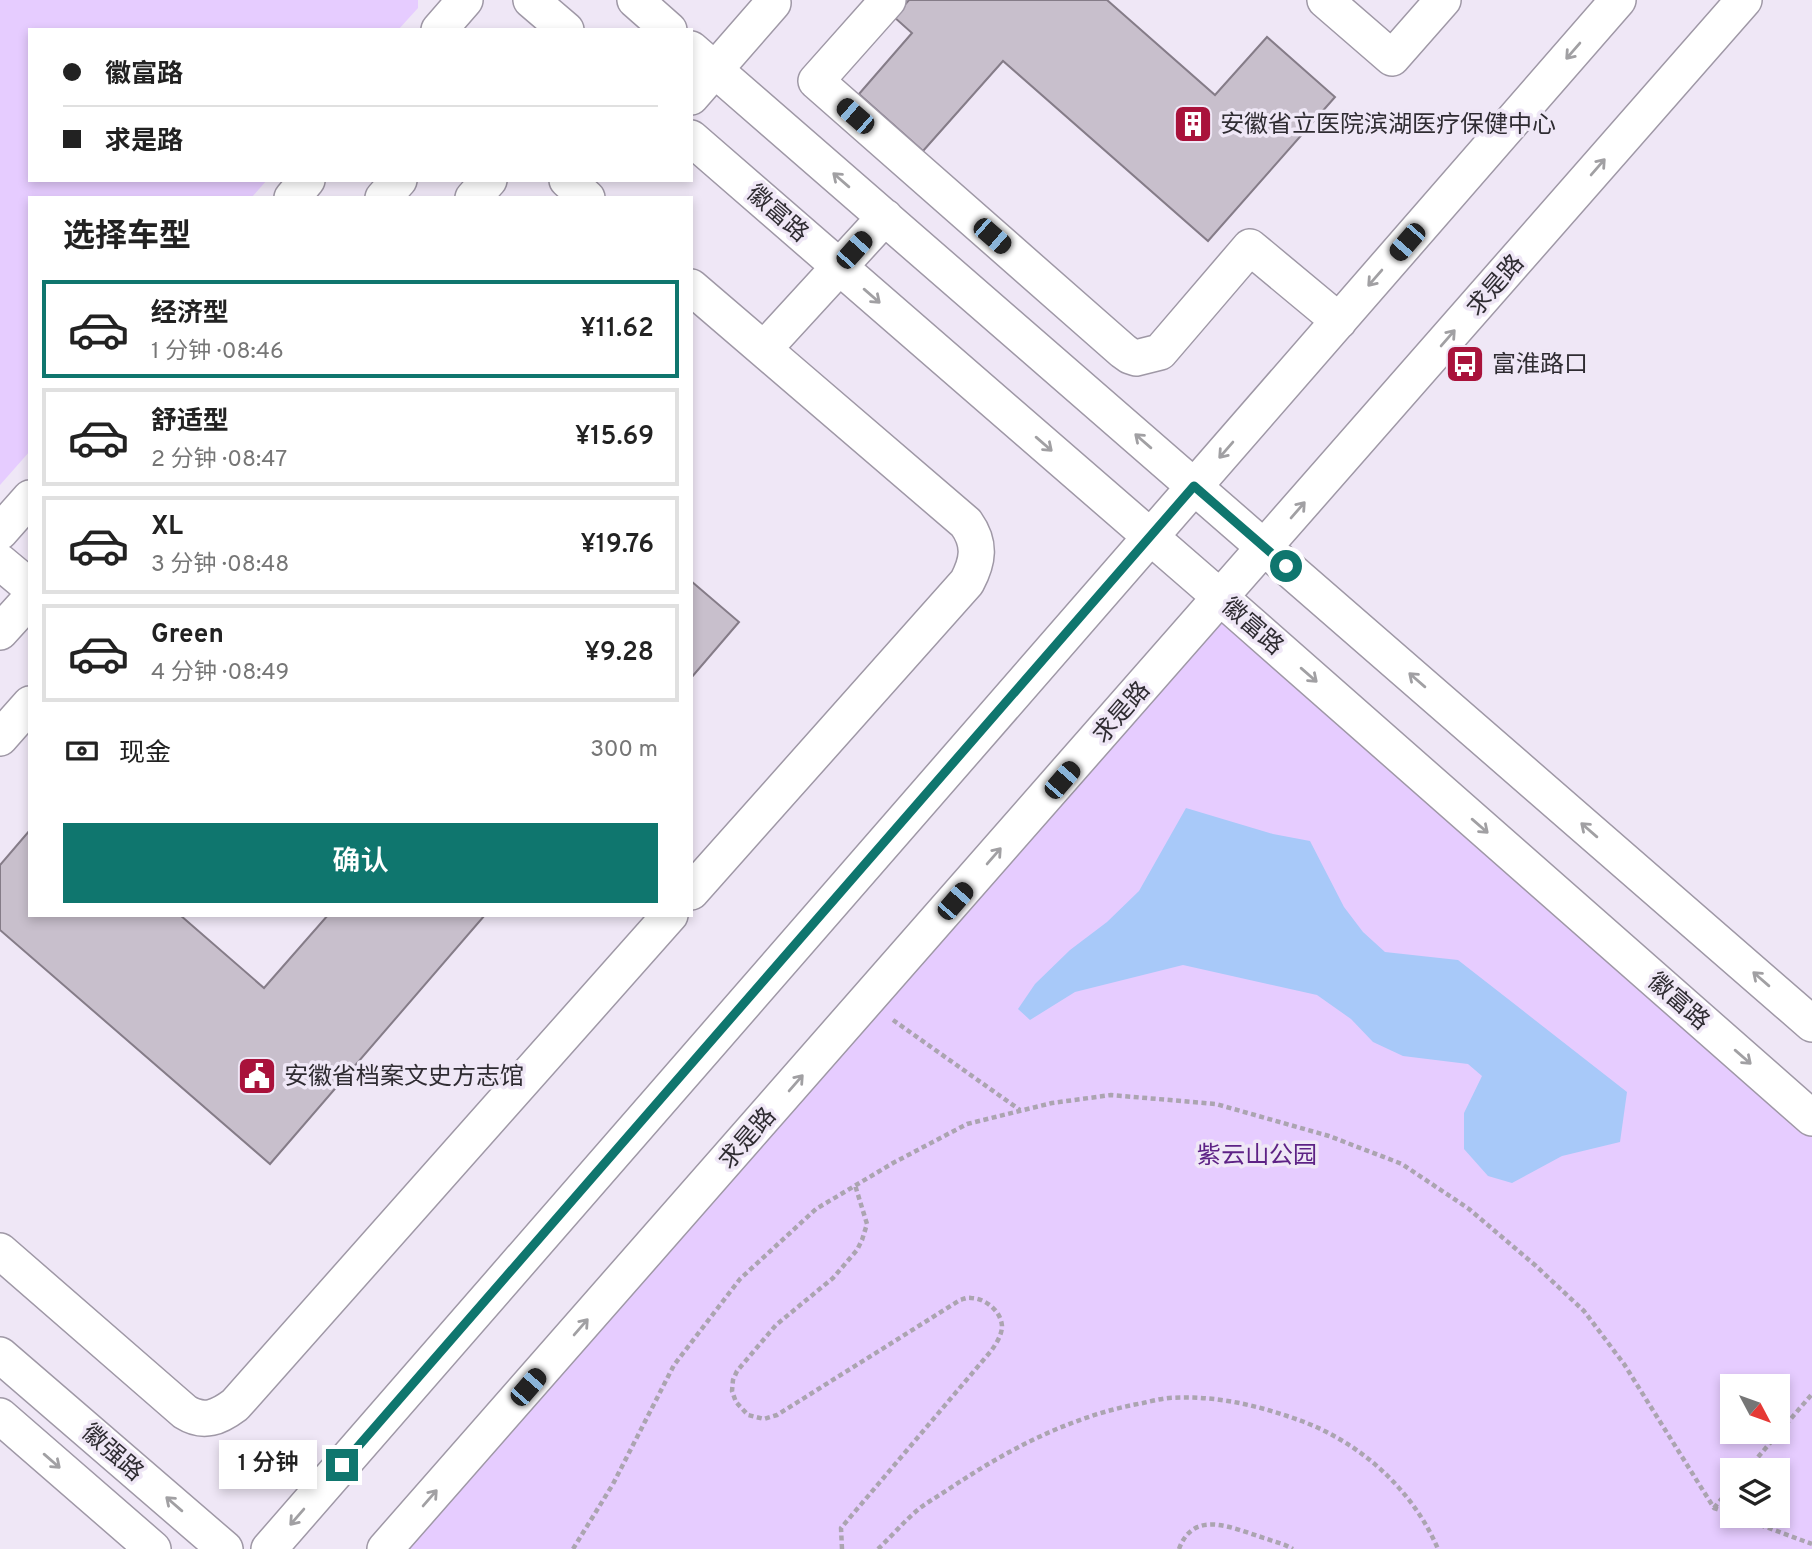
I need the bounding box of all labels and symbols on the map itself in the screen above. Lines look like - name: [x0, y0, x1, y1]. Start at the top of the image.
- one-way arrow: [1565, 42, 1581, 60]
- car: [833, 94, 878, 138]
- building icon: 安徽省立医院滨湖医疗保健中心: [1172, 103, 1214, 145]
- place label: 安徽省立医院滨湖医疗保健中心: [1220, 111, 1556, 141]
- one-way arrow: [1590, 158, 1606, 176]
- one-way arrow: [833, 172, 851, 188]
- street label: 徽富路: [740, 180, 814, 249]
- car: [970, 214, 1015, 258]
- car: [1386, 219, 1429, 265]
- car: [833, 227, 876, 273]
- street label: 求是路: [1462, 249, 1531, 323]
- one-way arrow: [1368, 269, 1384, 287]
- one-way arrow: [863, 288, 881, 304]
- one-way arrow: [1440, 330, 1456, 348]
- bus stop icon: 富淮路口: [1444, 343, 1486, 385]
- place label: 富淮路口: [1492, 351, 1588, 381]
- one-way arrow: [1134, 433, 1152, 449]
- one-way arrow: [1035, 436, 1053, 452]
- one-way arrow: [1218, 441, 1234, 459]
- one-way arrow: [1290, 501, 1306, 519]
- route start: [1270, 550, 1302, 582]
- street label: 徽富路: [1215, 593, 1289, 662]
- one-way arrow: [1300, 667, 1317, 684]
- one-way arrow: [1408, 672, 1426, 688]
- street label: 求是路: [1088, 676, 1157, 750]
- car: [1041, 757, 1084, 803]
- one-way arrow: [1471, 818, 1489, 834]
- one-way arrow: [1580, 822, 1598, 838]
- one-way arrow: [986, 848, 1002, 866]
- car: [934, 878, 977, 924]
- street label: 徽富路: [1641, 968, 1715, 1037]
- one-way arrow: [1752, 971, 1770, 987]
- one-way arrow: [1733, 1049, 1751, 1065]
- public building icon: 安徽省档案文史方志馆: [236, 1055, 278, 1097]
- place label: 安徽省档案文史方志馆: [284, 1063, 524, 1093]
- one-way arrow: [788, 1074, 804, 1092]
- street label: 求是路: [714, 1102, 783, 1176]
- park label: 紫云山公园: [1197, 1142, 1317, 1172]
- one-way arrow: [573, 1318, 589, 1336]
- car: [507, 1364, 550, 1410]
- north arrow: [1720, 1374, 1790, 1444]
- street label: 徽强路: [75, 1419, 149, 1488]
- callout: 1 分钟: [219, 1440, 318, 1490]
- route end: [326, 1449, 358, 1481]
- one-way arrow: [42, 1453, 60, 1469]
- one-way arrow: [422, 1490, 439, 1507]
- one-way arrow: [165, 1496, 183, 1512]
- one-way arrow: [289, 1508, 305, 1526]

